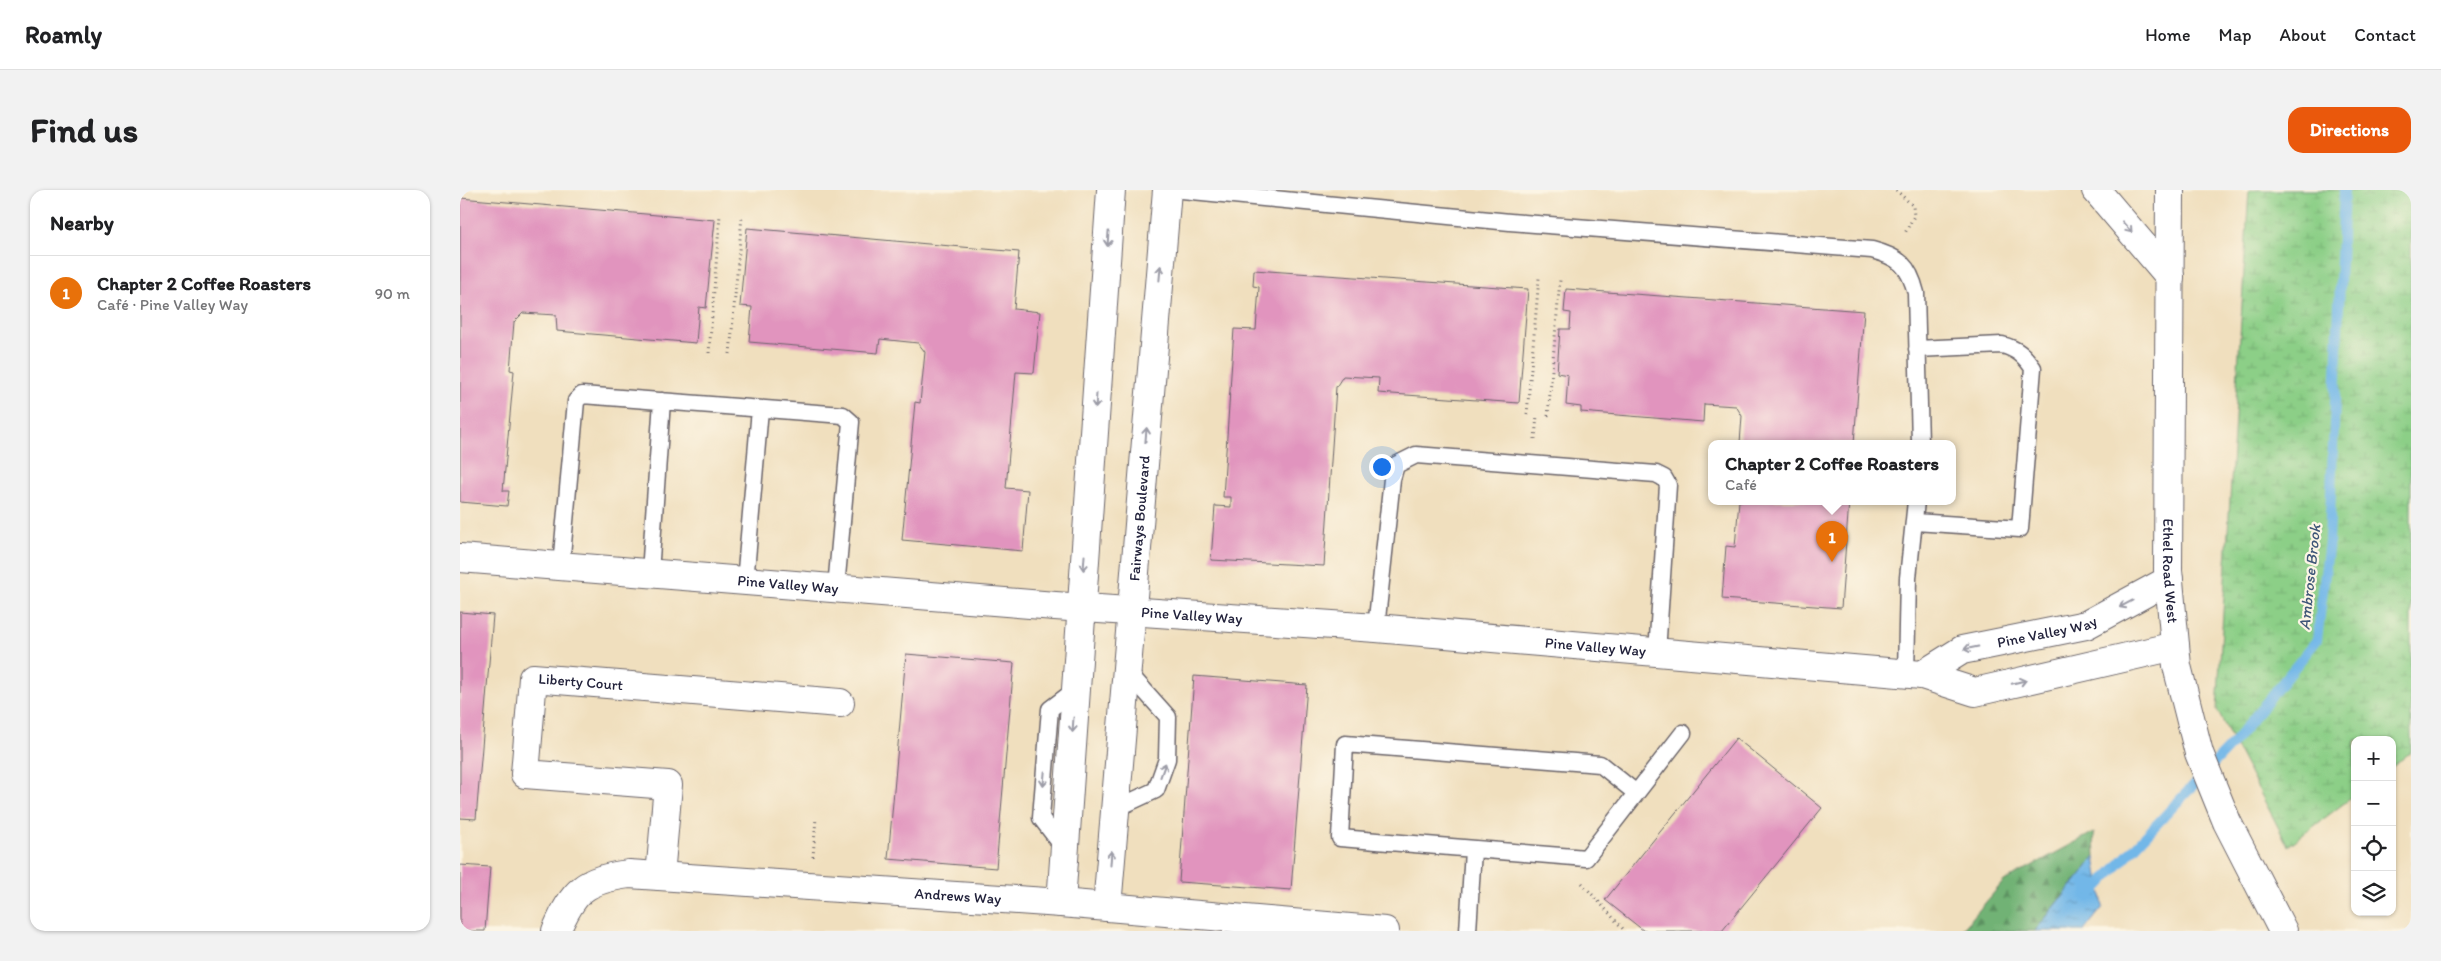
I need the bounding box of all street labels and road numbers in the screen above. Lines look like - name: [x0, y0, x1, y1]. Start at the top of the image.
- street label: Fairways Boulevard: [1125, 455, 1154, 582]
- street label: Ethel Road West: [2159, 519, 2182, 624]
- street label: Pine Valley Way: [737, 571, 839, 598]
- street label: Pine Valley Way: [1141, 603, 1243, 628]
- street label: Pine Valley Way: [1996, 612, 2100, 652]
- street label: Pine Valley Way: [1544, 634, 1647, 660]
- street label: Liberty Court: [538, 669, 624, 694]
- street label: Andrews Way: [914, 884, 1002, 908]

